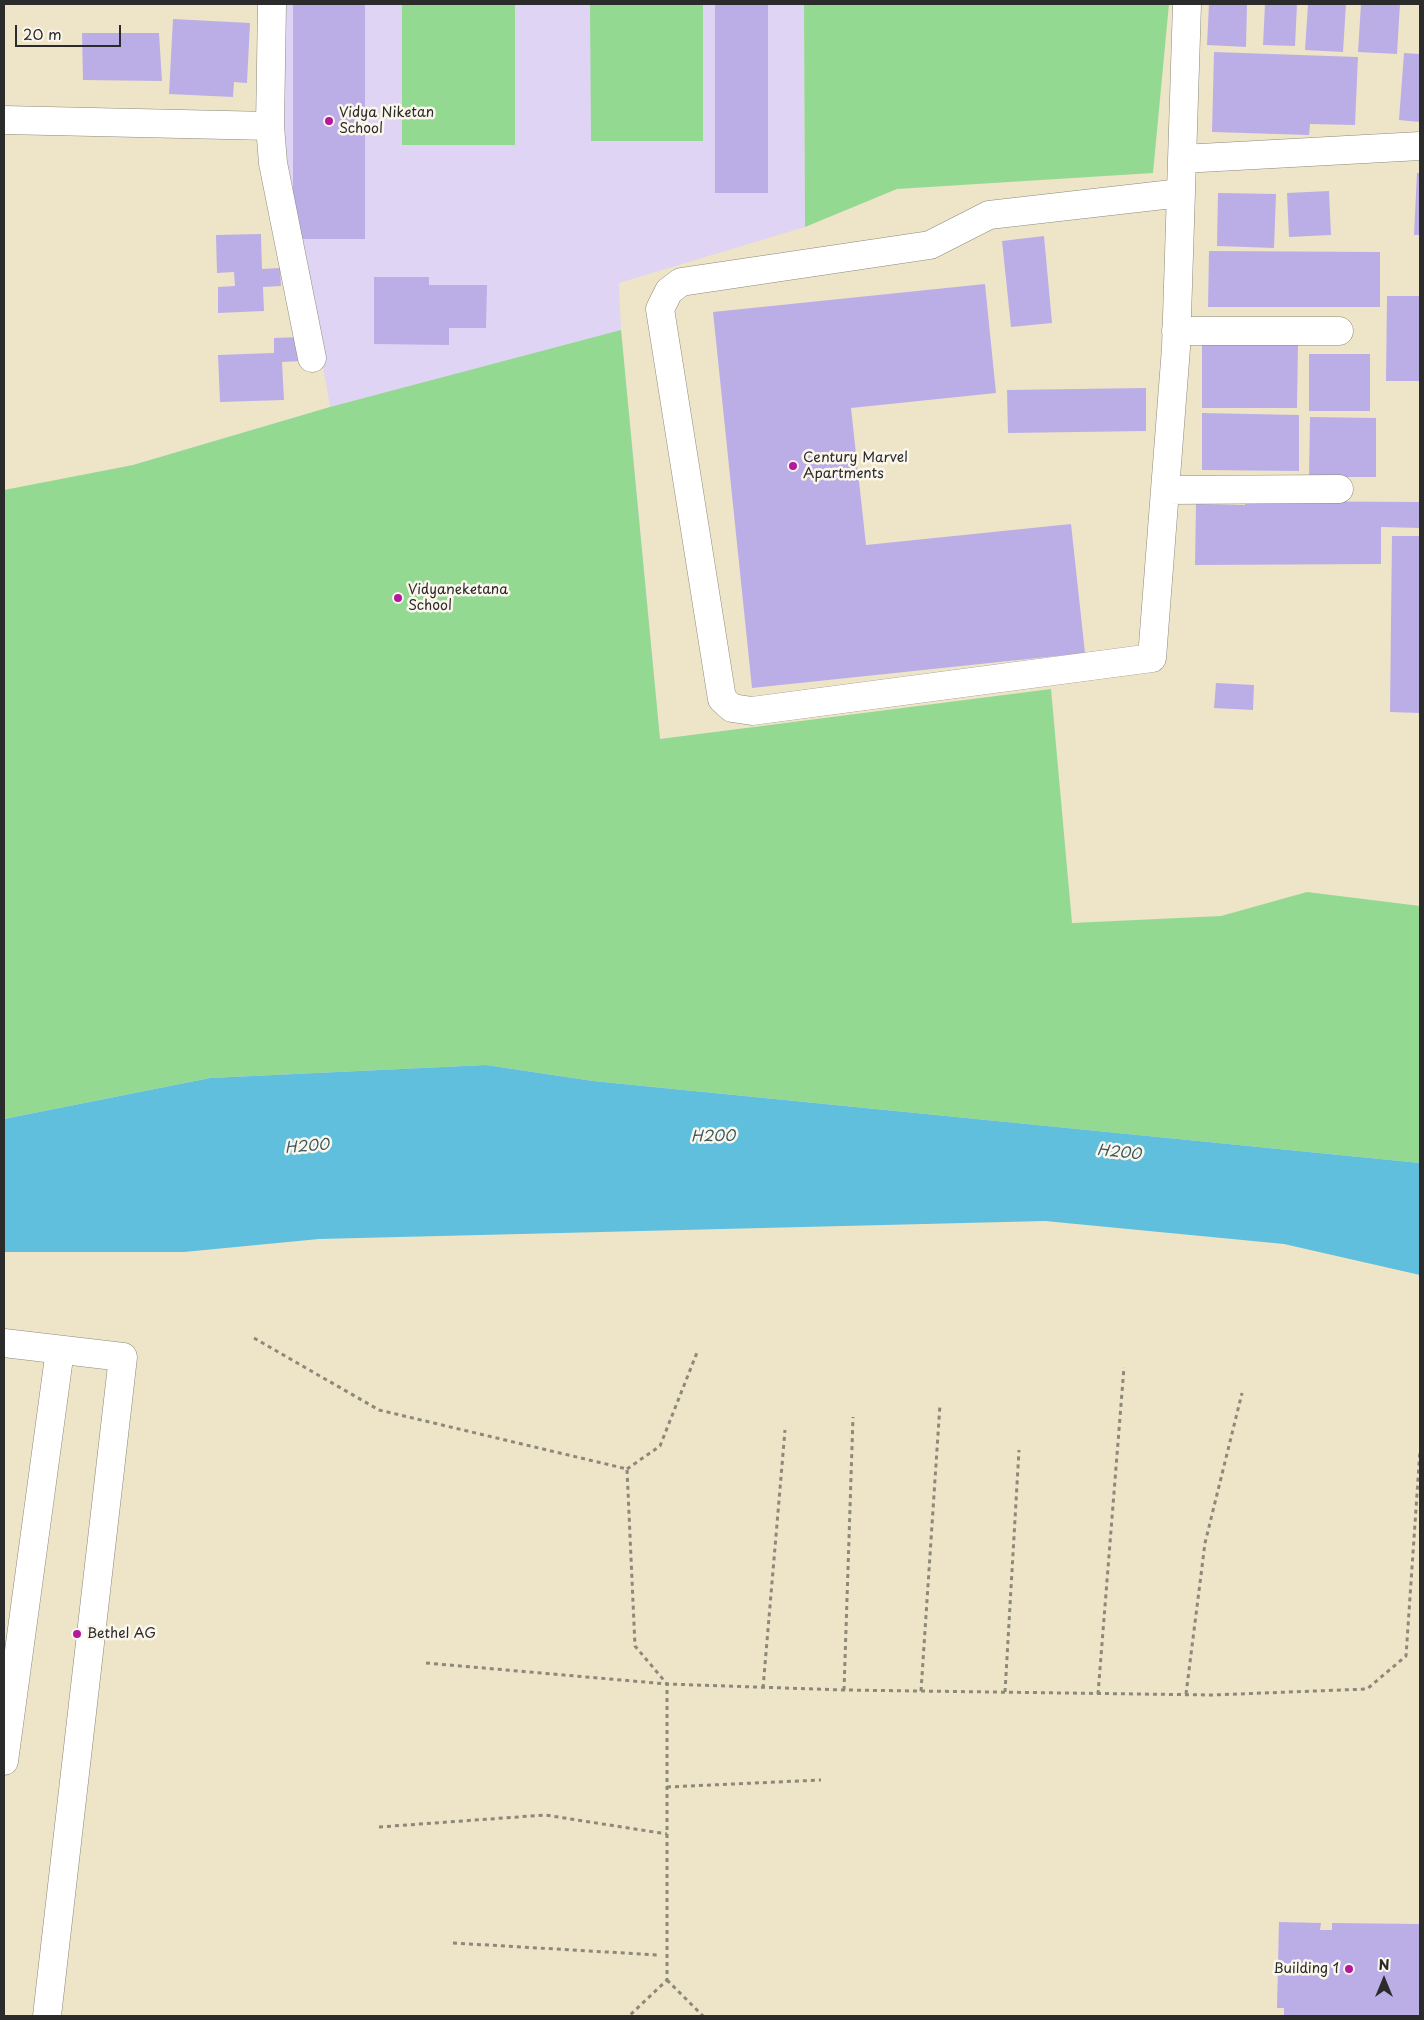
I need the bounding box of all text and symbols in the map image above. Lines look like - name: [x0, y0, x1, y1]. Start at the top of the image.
- scale bar: [18, 15, 124, 47]
- text: 20 m: [23, 22, 62, 45]
- place label: Vidya Niketan School: [339, 105, 434, 138]
- marker: Vidya Niketan School: [323, 115, 335, 127]
- place label: Century Marvel Apartments: [803, 450, 908, 482]
- marker: Century Marvel Apartments: [787, 460, 799, 472]
- place label: Vidyaneketana School: [408, 582, 508, 614]
- marker: Vidyaneketana School: [392, 592, 404, 604]
- water label: H200: [691, 1128, 735, 1146]
- water label: H200: [284, 1136, 330, 1158]
- water label: H200: [1096, 1142, 1142, 1164]
- place label: Bethel AG: [87, 1626, 156, 1642]
- marker: Bethel AG: [71, 1628, 83, 1640]
- text: N: [1378, 1954, 1390, 1975]
- north arrow: [1359, 1955, 1409, 2005]
- place label: Building 1: [1273, 1961, 1339, 1977]
- marker: Building 1: [1343, 1963, 1355, 1975]

